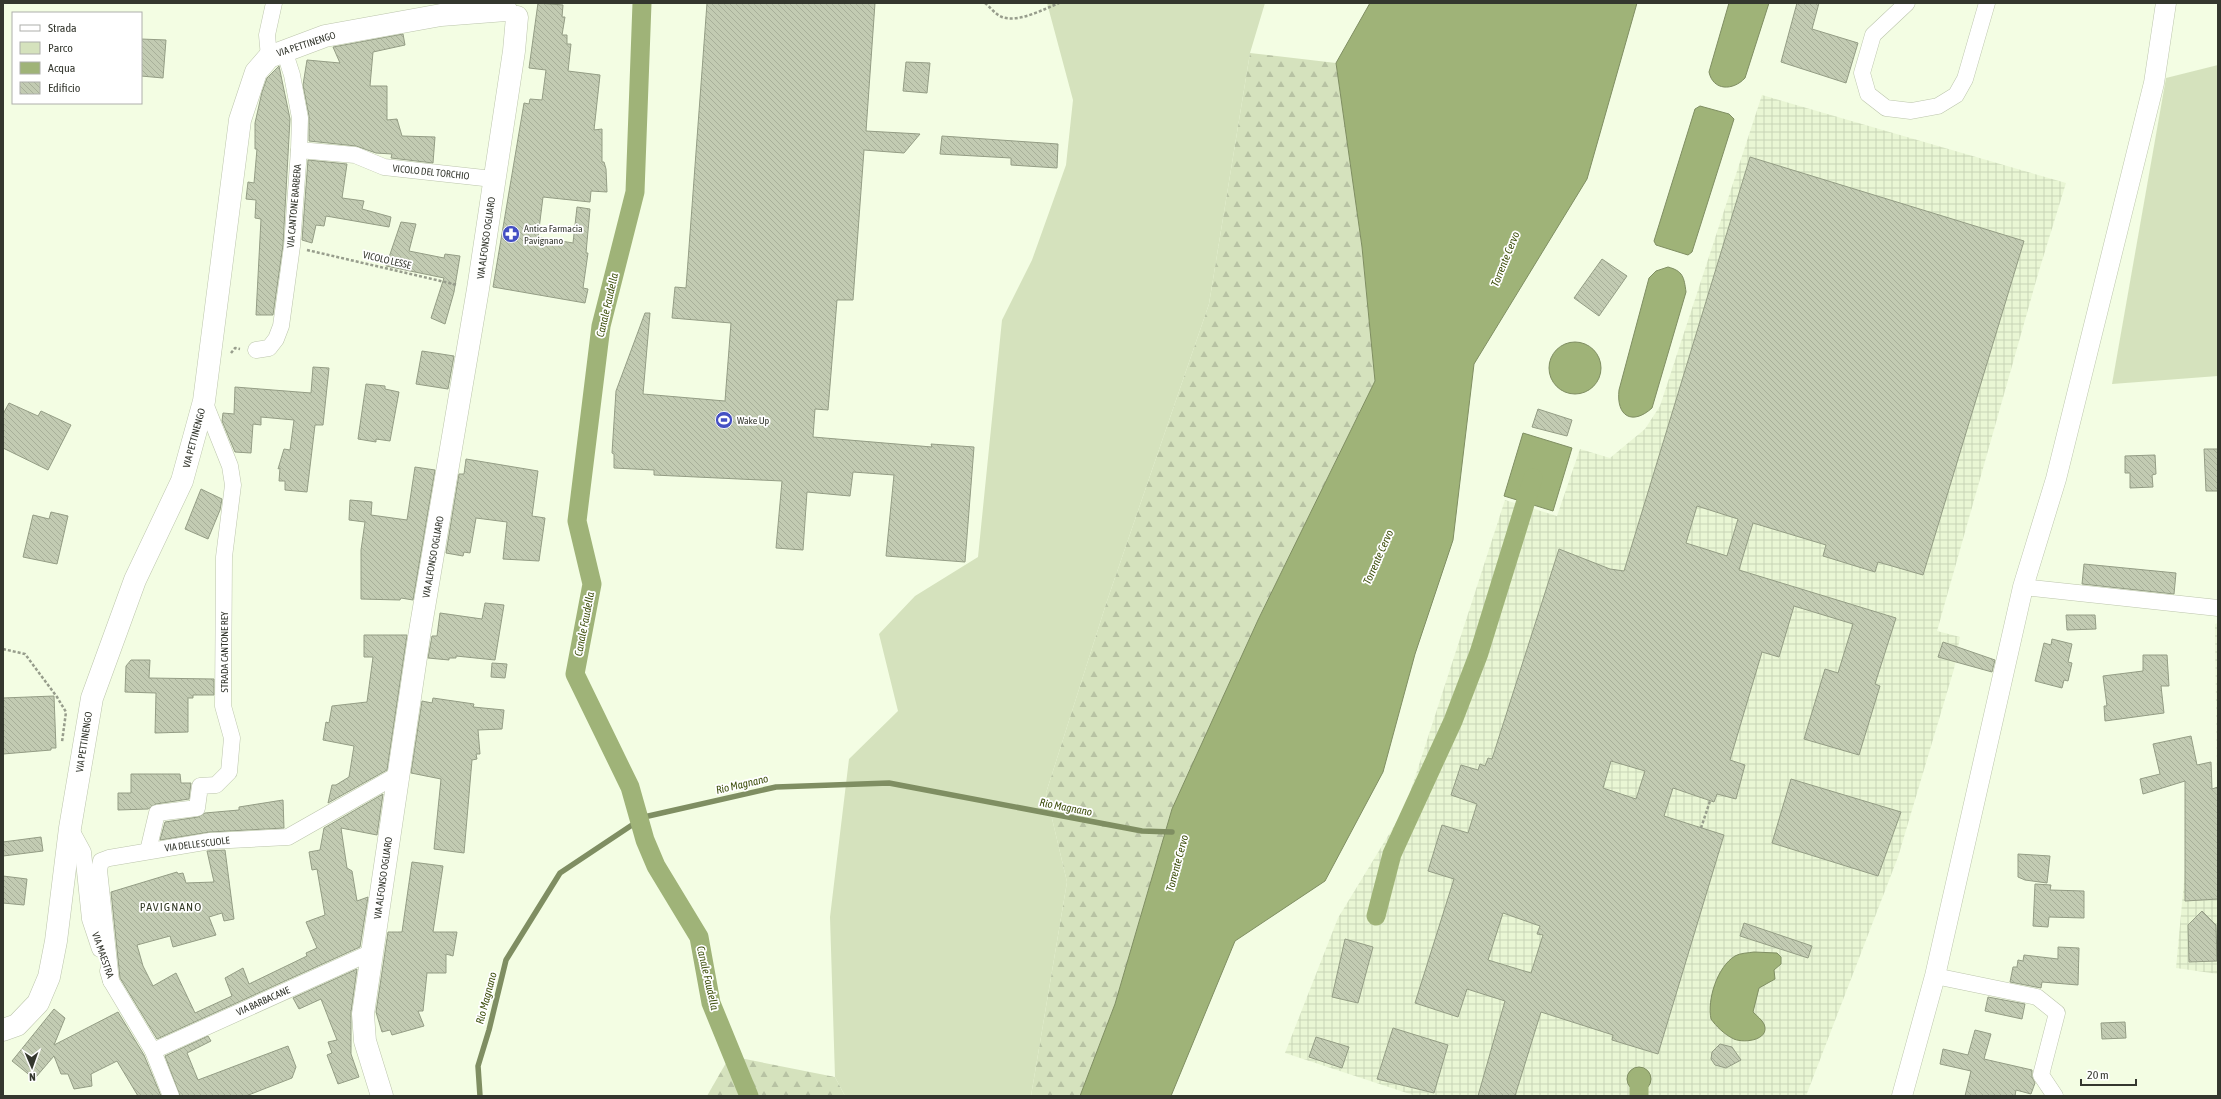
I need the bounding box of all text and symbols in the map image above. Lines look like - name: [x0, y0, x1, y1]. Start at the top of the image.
- legend: [12, 12, 142, 104]
- text: Strada: [48, 21, 77, 35]
- street label: VIA PETTINENGO: [275, 29, 337, 59]
- text: Parco: [48, 41, 73, 55]
- text: Acqua: [48, 61, 75, 75]
- text: Edificio: [48, 81, 81, 95]
- street label: VICOLO DEL TORCHIO: [392, 162, 470, 182]
- street label: VIA CANTONE BARBERA: [285, 164, 303, 248]
- street label: VIA ALFONSO OGLIARO: [475, 196, 497, 280]
- place label: Antica Farmacia Pavignano: [524, 223, 583, 246]
- pharmacy icon: Antica Farmacia Pavignano: [501, 224, 521, 244]
- water label: Torrente Cervo: [1489, 230, 1521, 288]
- street label: VICOLO LESSE: [362, 249, 413, 271]
- water label: Canale Faudella: [594, 272, 620, 338]
- street label: VIA PETTINENGO: [181, 407, 207, 469]
- sports icon: Wake Up: [714, 410, 734, 430]
- place label: Wake Up: [737, 415, 770, 426]
- street label: VIA ALFONSO OGLIARO: [420, 515, 446, 599]
- water label: Torrente Cervo: [1361, 528, 1395, 586]
- water label: Canale Faudella: [572, 591, 596, 657]
- street label: STRADA CANTONE REY: [219, 611, 230, 692]
- street label: VIA PETTINENGO: [74, 711, 94, 773]
- water label: Rio Magnano: [715, 772, 769, 796]
- water label: Rio Magnano: [1039, 796, 1093, 818]
- water label: Torrente Cervo: [1164, 833, 1190, 893]
- street label: VIA DELLE SCUOLE: [164, 834, 231, 853]
- street label: VIA ALFONSO OGLIARO: [372, 836, 394, 920]
- district label: PAVIGNANO: [140, 900, 202, 914]
- street label: VIA MAESTRA: [90, 930, 116, 980]
- water label: Canale Faudella: [695, 945, 721, 1011]
- water label: Rio Magnano: [473, 971, 499, 1025]
- street label: VIA BARBACANE: [234, 984, 292, 1018]
- north arrow: [12, 1047, 52, 1087]
- scale bar: [2081, 1061, 2136, 1087]
- text: 20 m: [2087, 1068, 2109, 1082]
- text: N: [29, 1071, 36, 1083]

